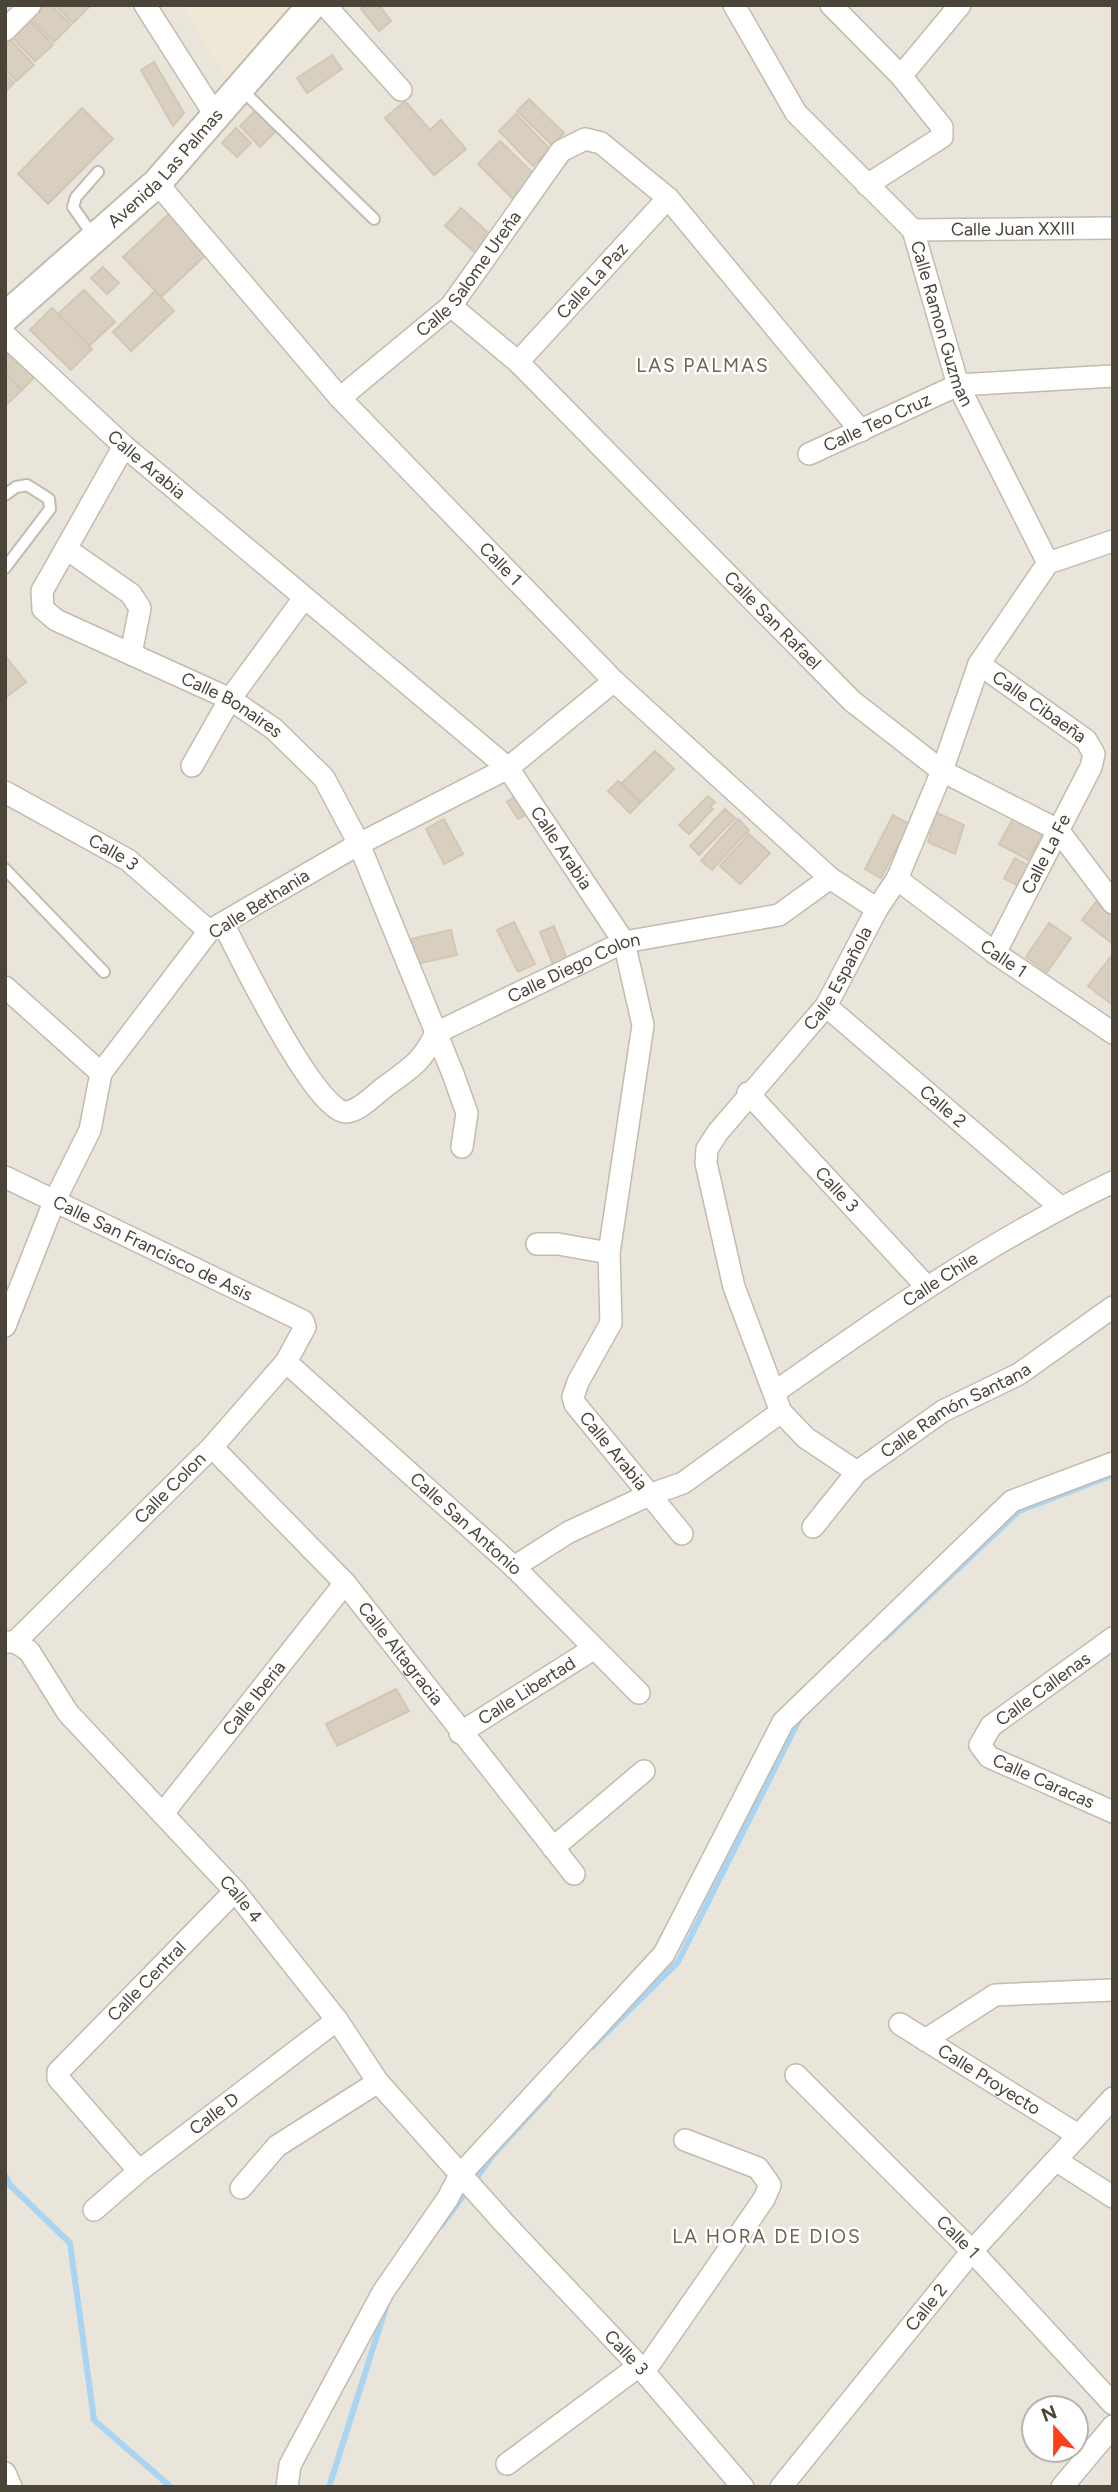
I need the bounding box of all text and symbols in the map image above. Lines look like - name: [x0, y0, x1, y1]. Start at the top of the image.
- street label: Avenida Las Palmas: [103, 104, 228, 232]
- street label: Calle Salome Ureña: [411, 207, 526, 342]
- street label: Calle Juan XXIII: [951, 217, 1075, 241]
- street label: Calle La Paz: [552, 238, 633, 324]
- street label: Calle Ramon Guzman: [906, 238, 978, 410]
- district label: LAS PALMAS: [636, 354, 770, 377]
- street label: Calle Teo Cruz: [820, 388, 934, 457]
- street label: Calle Arabia: [103, 425, 190, 504]
- street label: Calle 1: [475, 537, 526, 590]
- street label: Calle San Rafael: [719, 567, 826, 674]
- street label: Calle Cibaeña: [988, 666, 1091, 748]
- street label: Calle Bonaires: [178, 667, 287, 742]
- street label: Calle Arabia: [526, 802, 597, 894]
- street label: Calle La Fe: [1016, 810, 1076, 898]
- street label: Calle 3: [84, 829, 143, 875]
- street label: Calle Bethania: [205, 864, 313, 944]
- street label: Calle Española: [799, 923, 877, 1035]
- street label: Calle Diego Colon: [504, 928, 642, 1008]
- street label: Calle 1: [976, 935, 1031, 982]
- street label: Calle 2: [915, 1080, 971, 1132]
- street label: Calle 3: [810, 1162, 863, 1217]
- street label: Calle San Francisco de Asis: [49, 1191, 256, 1306]
- street label: Calle Chile: [898, 1247, 982, 1312]
- street label: Calle Ramón Santana: [876, 1358, 1035, 1463]
- street label: Calle Arabia: [575, 1407, 652, 1495]
- street label: Calle Colon: [130, 1448, 210, 1528]
- street label: Calle San Antonio: [405, 1468, 527, 1580]
- street label: Calle Altagracia: [353, 1597, 448, 1710]
- street label: Calle Callenas: [991, 1647, 1095, 1731]
- street label: Calle Libertad: [474, 1652, 580, 1730]
- street label: Calle Iberia: [218, 1656, 290, 1740]
- street label: Calle Caracas: [989, 1749, 1098, 1813]
- street label: Calle 4: [215, 1871, 267, 1927]
- street label: Calle Central: [103, 1937, 191, 2026]
- street label: Calle Proyecto: [934, 2039, 1045, 2120]
- street label: Calle D: [185, 2088, 243, 2140]
- street label: Calle 1: [932, 2211, 984, 2263]
- district label: LA HORA DE DIOS: [672, 2225, 862, 2248]
- street label: Calle 2: [901, 2279, 952, 2336]
- street label: Calle 3: [600, 2325, 653, 2380]
- north arrow: [1020, 2394, 1090, 2464]
- text: N: [1038, 2400, 1060, 2427]

